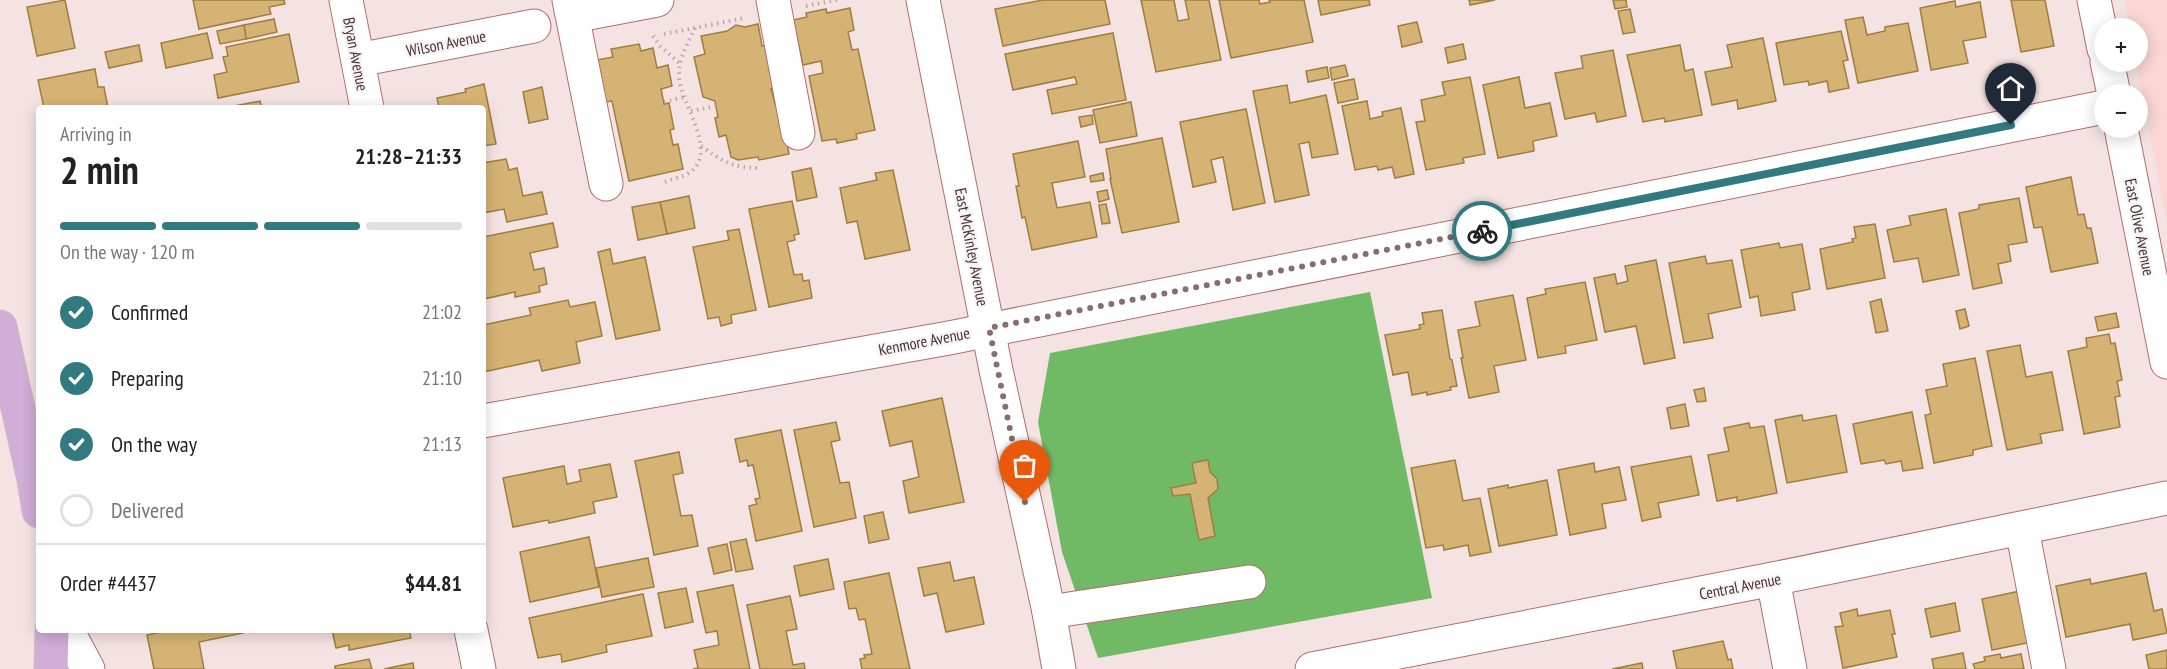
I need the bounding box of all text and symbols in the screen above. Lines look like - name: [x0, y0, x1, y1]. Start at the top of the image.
- street label: Bryan Avenue: [339, 15, 373, 93]
- map controls: [2094, 18, 2148, 138]
- button: +: [2094, 18, 2148, 72]
- street label: Wilson Avenue: [404, 25, 488, 61]
- pin: [1985, 63, 2036, 125]
- icon: home: [1994, 72, 2027, 105]
- button: −: [2094, 84, 2148, 138]
- text: Arriving in: [60, 121, 132, 147]
- text: 21:28–21:33: [355, 142, 462, 170]
- text: 2 min: [60, 144, 139, 195]
- street label: East Olive Avenue: [2121, 177, 2159, 277]
- street label: East McKinley Avenue: [951, 186, 993, 308]
- courier: [1452, 201, 1512, 261]
- icon: bike: [1466, 215, 1499, 248]
- text: On the way · 120 m: [60, 239, 195, 265]
- icon: check: [60, 296, 93, 329]
- text: Confirmed: [111, 298, 188, 326]
- text: 21:02: [422, 299, 462, 325]
- street label: Kenmore Avenue: [877, 322, 971, 360]
- icon: check: [60, 362, 93, 395]
- text: Preparing: [111, 364, 184, 392]
- text: 21:10: [422, 365, 462, 391]
- icon: check: [60, 428, 93, 461]
- text: On the way: [111, 430, 197, 458]
- text: 21:13: [422, 431, 462, 457]
- pin: [999, 440, 1050, 502]
- icon: bag: [1008, 449, 1041, 482]
- text: Delivered: [111, 496, 184, 524]
- street label: Central Avenue: [1697, 568, 1783, 604]
- text: Order #4437: [60, 569, 157, 597]
- text: $44.81: [405, 569, 462, 597]

